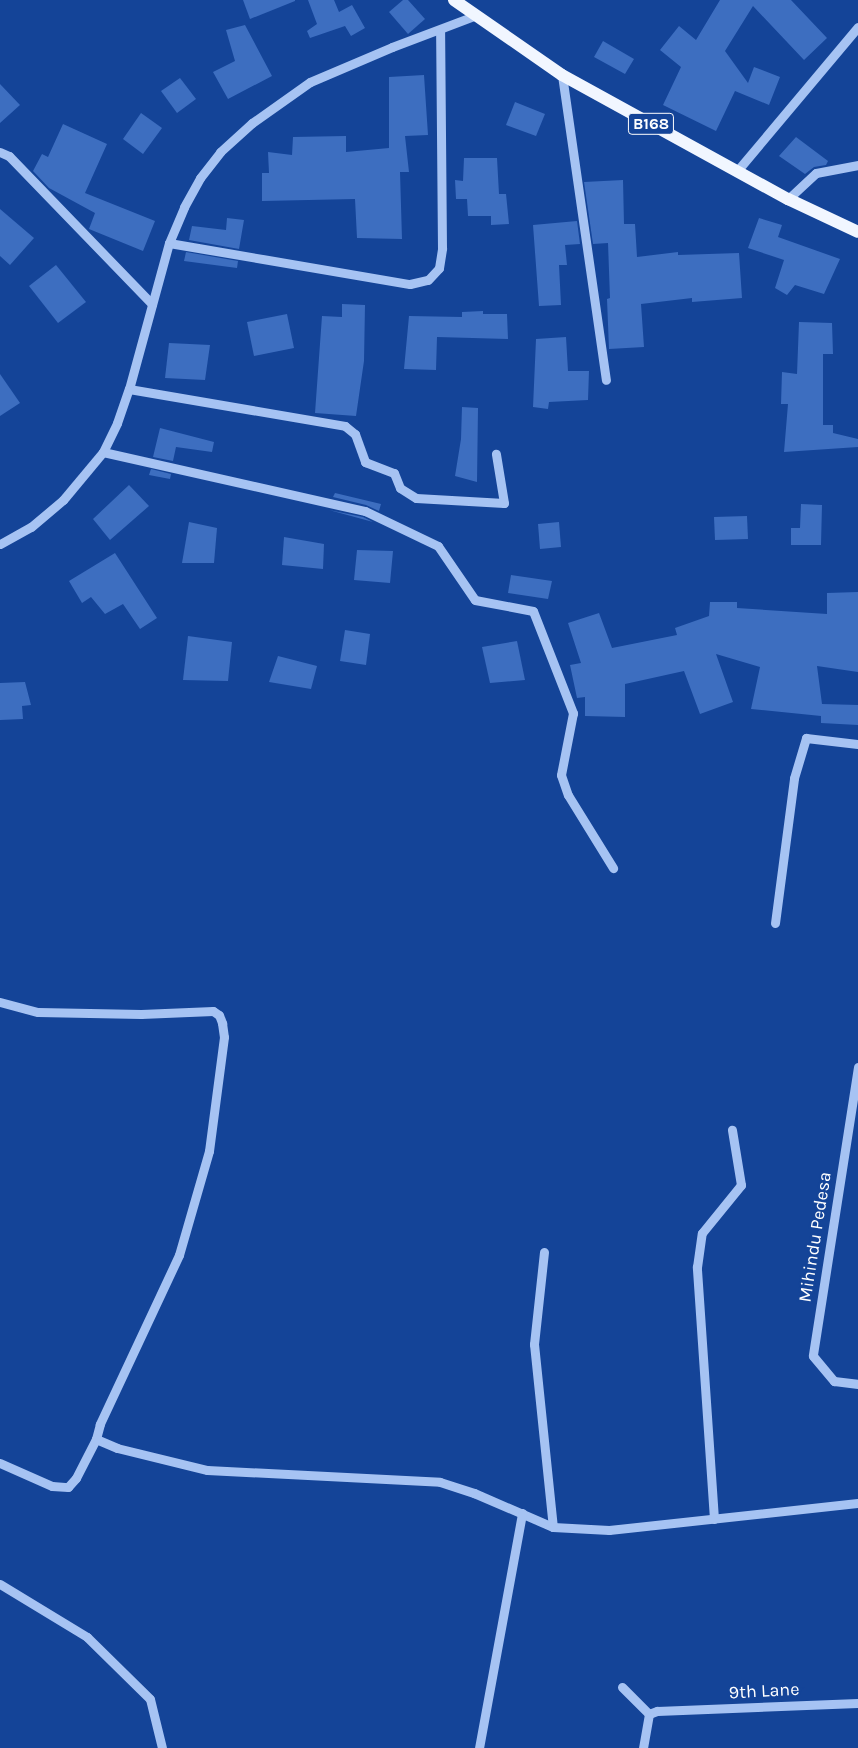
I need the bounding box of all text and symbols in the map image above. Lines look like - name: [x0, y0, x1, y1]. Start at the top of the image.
- road number: B168: [627, 110, 675, 138]
- street label: Mihindu Pedesa: [794, 1170, 836, 1304]
- street label: 9th Lane: [728, 1678, 800, 1704]

